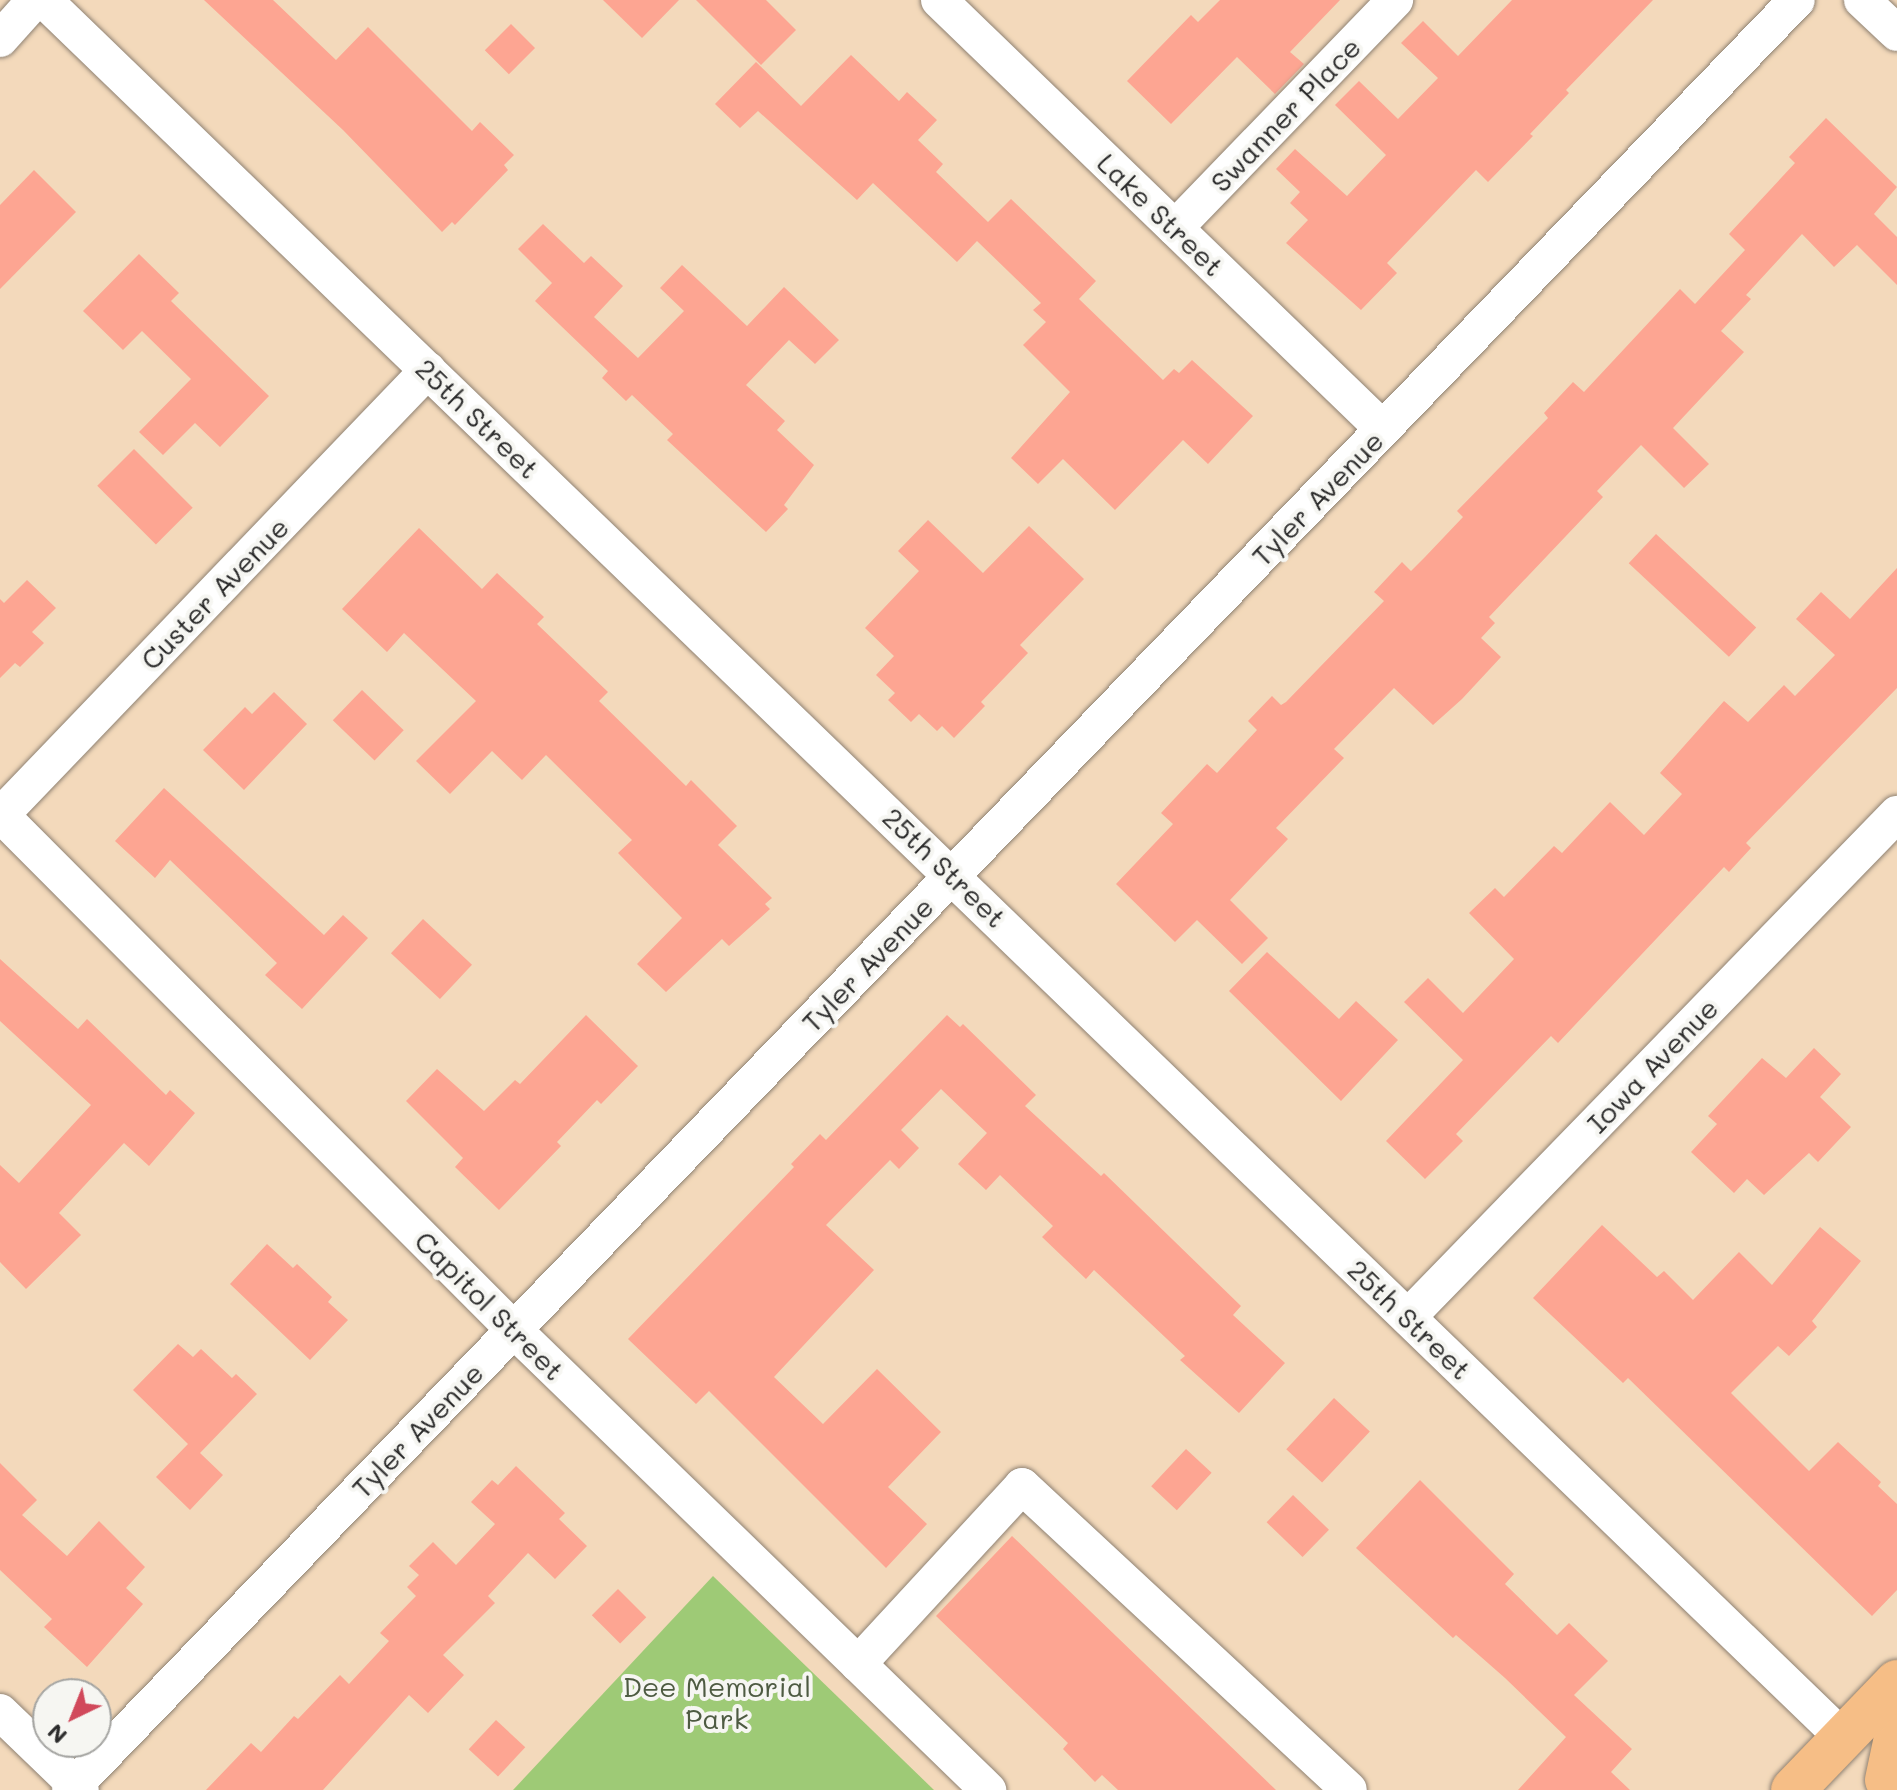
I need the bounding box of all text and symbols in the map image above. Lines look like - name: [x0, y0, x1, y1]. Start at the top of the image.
- street label: Swanner Place: [1203, 30, 1367, 198]
- street label: Lake Street: [1091, 145, 1231, 283]
- street label: 25th Street: [409, 351, 547, 485]
- street label: Tyler Avenue: [1244, 424, 1390, 572]
- street label: Custer Avenue: [133, 510, 295, 676]
- street label: 25th Street: [876, 800, 1014, 934]
- street label: Tyler Avenue: [794, 890, 940, 1038]
- street label: Iowa Avenue: [1580, 991, 1724, 1139]
- street label: Capitol Street: [408, 1223, 572, 1387]
- street label: 25th Street: [1341, 1252, 1479, 1386]
- street label: Tyler Avenue: [344, 1356, 490, 1504]
- park label: Dee Memorial Park: [623, 1669, 811, 1735]
- north arrow: [32, 1678, 112, 1758]
- text: N: [41, 1718, 73, 1751]

